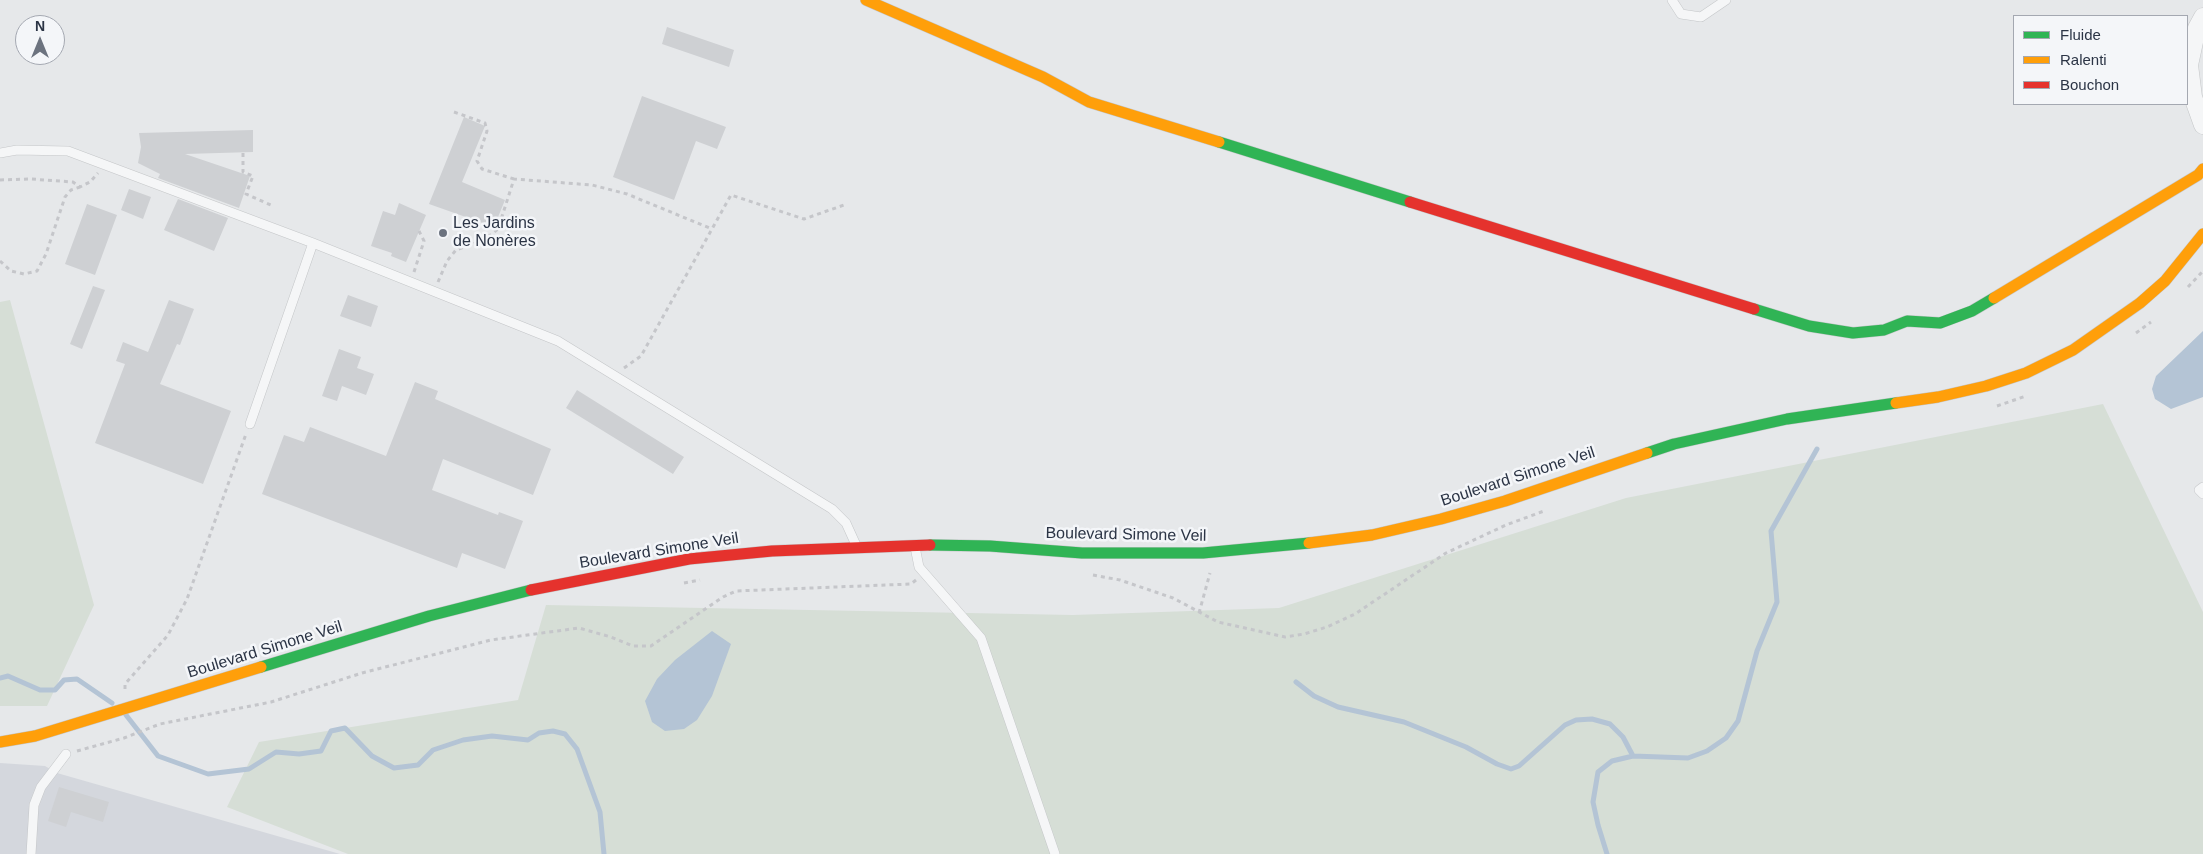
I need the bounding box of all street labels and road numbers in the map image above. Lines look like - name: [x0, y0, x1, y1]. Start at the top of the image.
- street label: Boulevard Simone Veil: [1438, 443, 1598, 511]
- street label: Boulevard Simone Veil: [1045, 524, 1207, 546]
- street label: Boulevard Simone Veil: [578, 529, 740, 573]
- street label: Boulevard Simone Veil: [185, 617, 345, 683]

